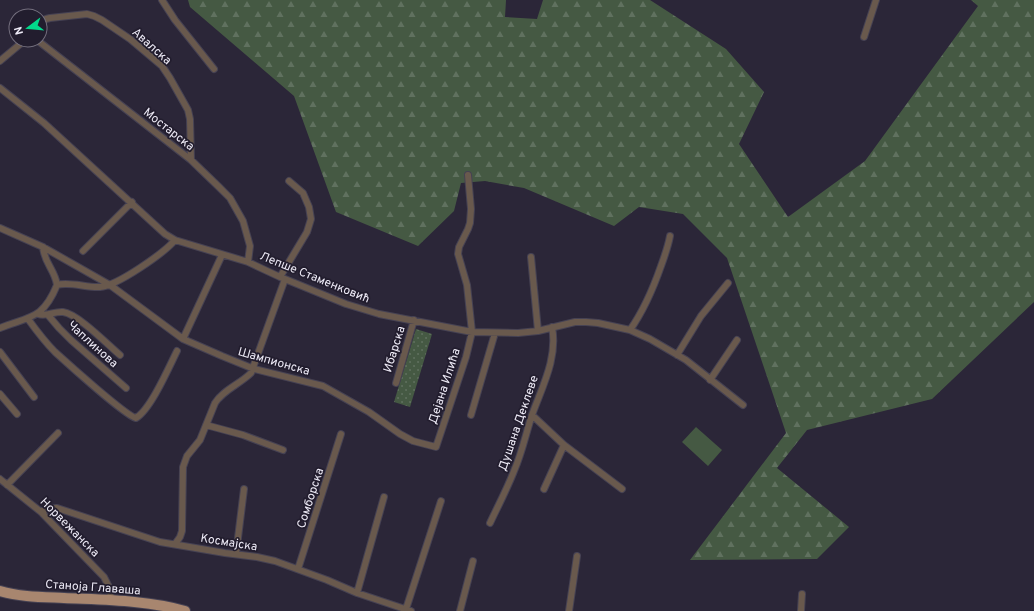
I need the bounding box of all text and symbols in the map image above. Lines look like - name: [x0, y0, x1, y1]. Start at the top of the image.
- north arrow: [8, 8, 48, 48]
- text: N: [12, 25, 27, 36]
- street label: Авалска: [128, 25, 175, 69]
- street label: Мостарска: [140, 105, 197, 155]
- street label: Лепше Стаменковић: [257, 248, 372, 307]
- street label: Чаплинова: [64, 318, 121, 372]
- street label: Ибарска: [380, 324, 410, 374]
- street label: Шампионска: [236, 344, 312, 380]
- street label: Дејана Илића: [425, 346, 465, 426]
- street label: Душана Деклеве: [495, 373, 543, 473]
- street label: Сомборска: [294, 466, 328, 530]
- street label: Норвежанска: [36, 494, 103, 561]
- street label: Космајска: [199, 531, 258, 555]
- street label: Станоја Главаша: [45, 577, 141, 599]

